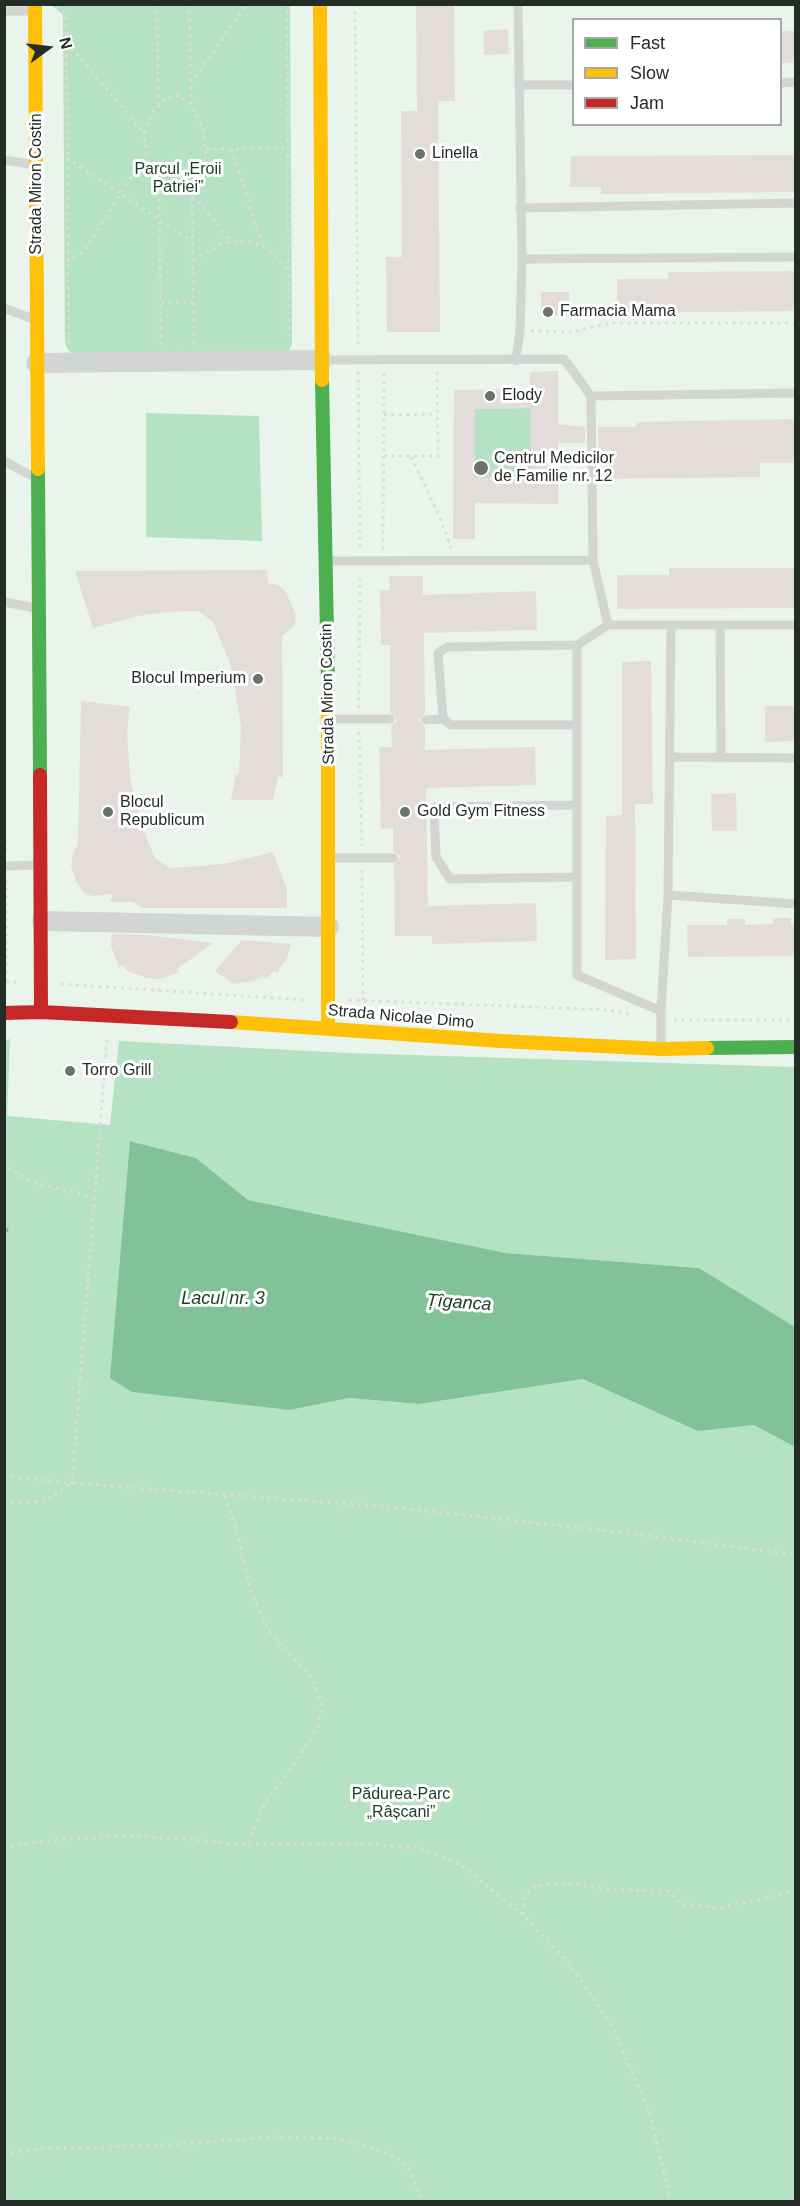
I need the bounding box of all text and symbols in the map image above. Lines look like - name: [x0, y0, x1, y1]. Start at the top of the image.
- north arrow: [18, 18, 78, 78]
- legend: [572, 18, 782, 126]
- text: Fast: [630, 33, 665, 53]
- text: N: [56, 35, 76, 51]
- text: Slow: [630, 63, 669, 83]
- text: Jam: [630, 93, 664, 113]
- street label: Strada Miron Costin: [27, 113, 47, 255]
- place label: Linella: [432, 144, 478, 164]
- marker: Linella: [413, 147, 427, 161]
- park label: Parcul „Eroii Patriei”: [134, 160, 222, 198]
- place label: Farmacia Mama: [560, 302, 676, 322]
- marker: Farmacia Mama: [541, 305, 555, 319]
- place label: Elody: [502, 386, 542, 406]
- marker: Elody: [483, 389, 497, 403]
- place label: Centrul Medicilor de Familie nr. 12: [494, 449, 614, 487]
- marker: Centrul Medicilor de Familie nr. 12: [472, 459, 490, 477]
- street label: Strada Miron Costin: [317, 623, 339, 765]
- place label: Blocul Imperium: [131, 669, 246, 689]
- marker: Blocul Imperium: [251, 672, 265, 686]
- place label: Blocul Republicum: [120, 793, 204, 831]
- place label: Gold Gym Fitness: [417, 802, 545, 822]
- marker: Blocul Republicum: [101, 805, 115, 819]
- marker: Gold Gym Fitness: [398, 805, 412, 819]
- street label: Strada Nicolae Dimo: [327, 1001, 475, 1033]
- place label: Torro Grill: [82, 1061, 151, 1081]
- marker: Torro Grill: [63, 1064, 77, 1078]
- water label: Lacul nr. 3: [181, 1288, 265, 1310]
- water label: Țîganca: [426, 1290, 492, 1316]
- park label: Pădurea-Parc „Râșcani”: [352, 1785, 450, 1823]

